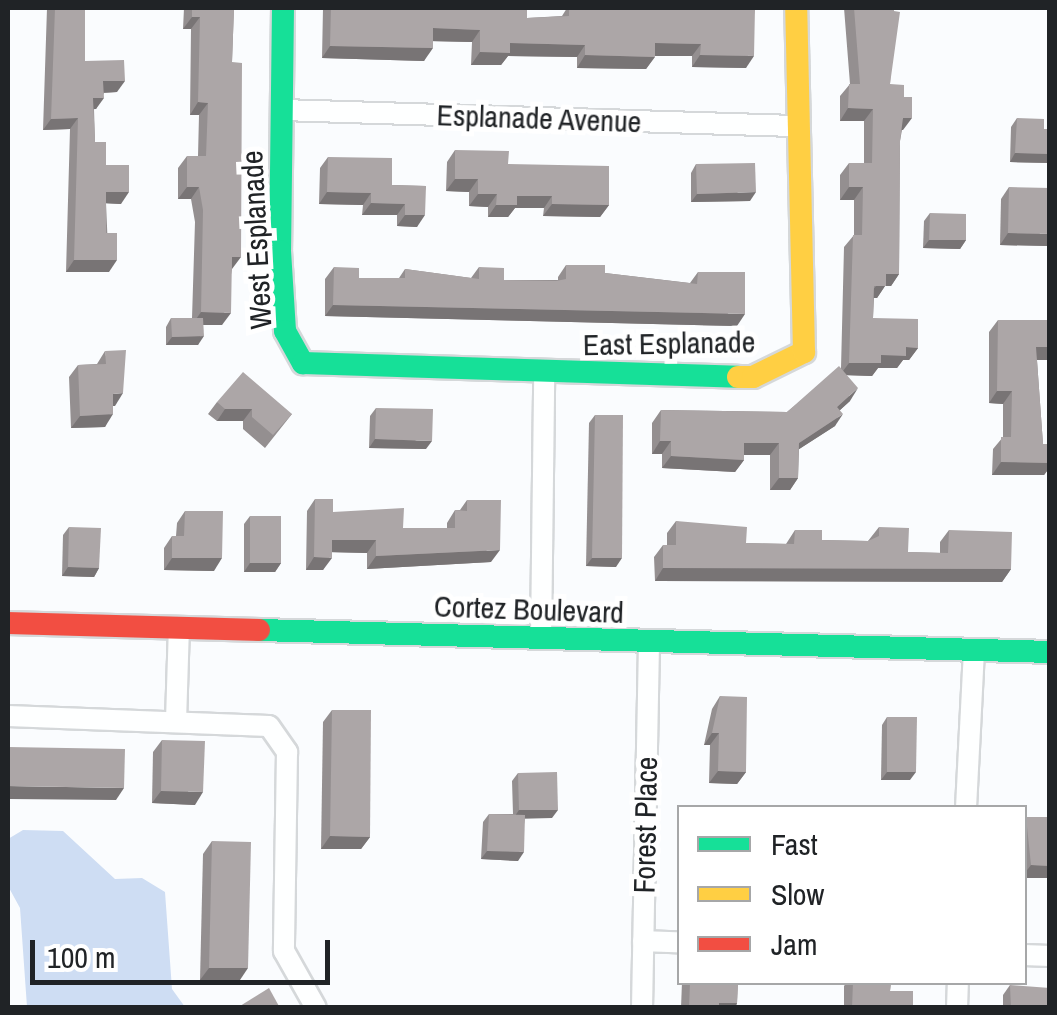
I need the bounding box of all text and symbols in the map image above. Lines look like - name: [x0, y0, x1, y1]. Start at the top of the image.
- street label: Esplanade Avenue: [435, 96, 643, 140]
- street label: West Esplanade: [233, 150, 279, 330]
- street label: East Esplanade: [583, 323, 755, 363]
- street label: Cortez Boulevard: [433, 588, 625, 630]
- street label: Forest Place: [626, 756, 664, 894]
- legend: [677, 805, 1027, 985]
- text: Fast: [771, 824, 818, 864]
- text: Slow: [771, 874, 824, 914]
- scale bar: [35, 920, 335, 982]
- text: Jam: [771, 924, 817, 964]
- text: 100 m: [47, 937, 115, 977]

